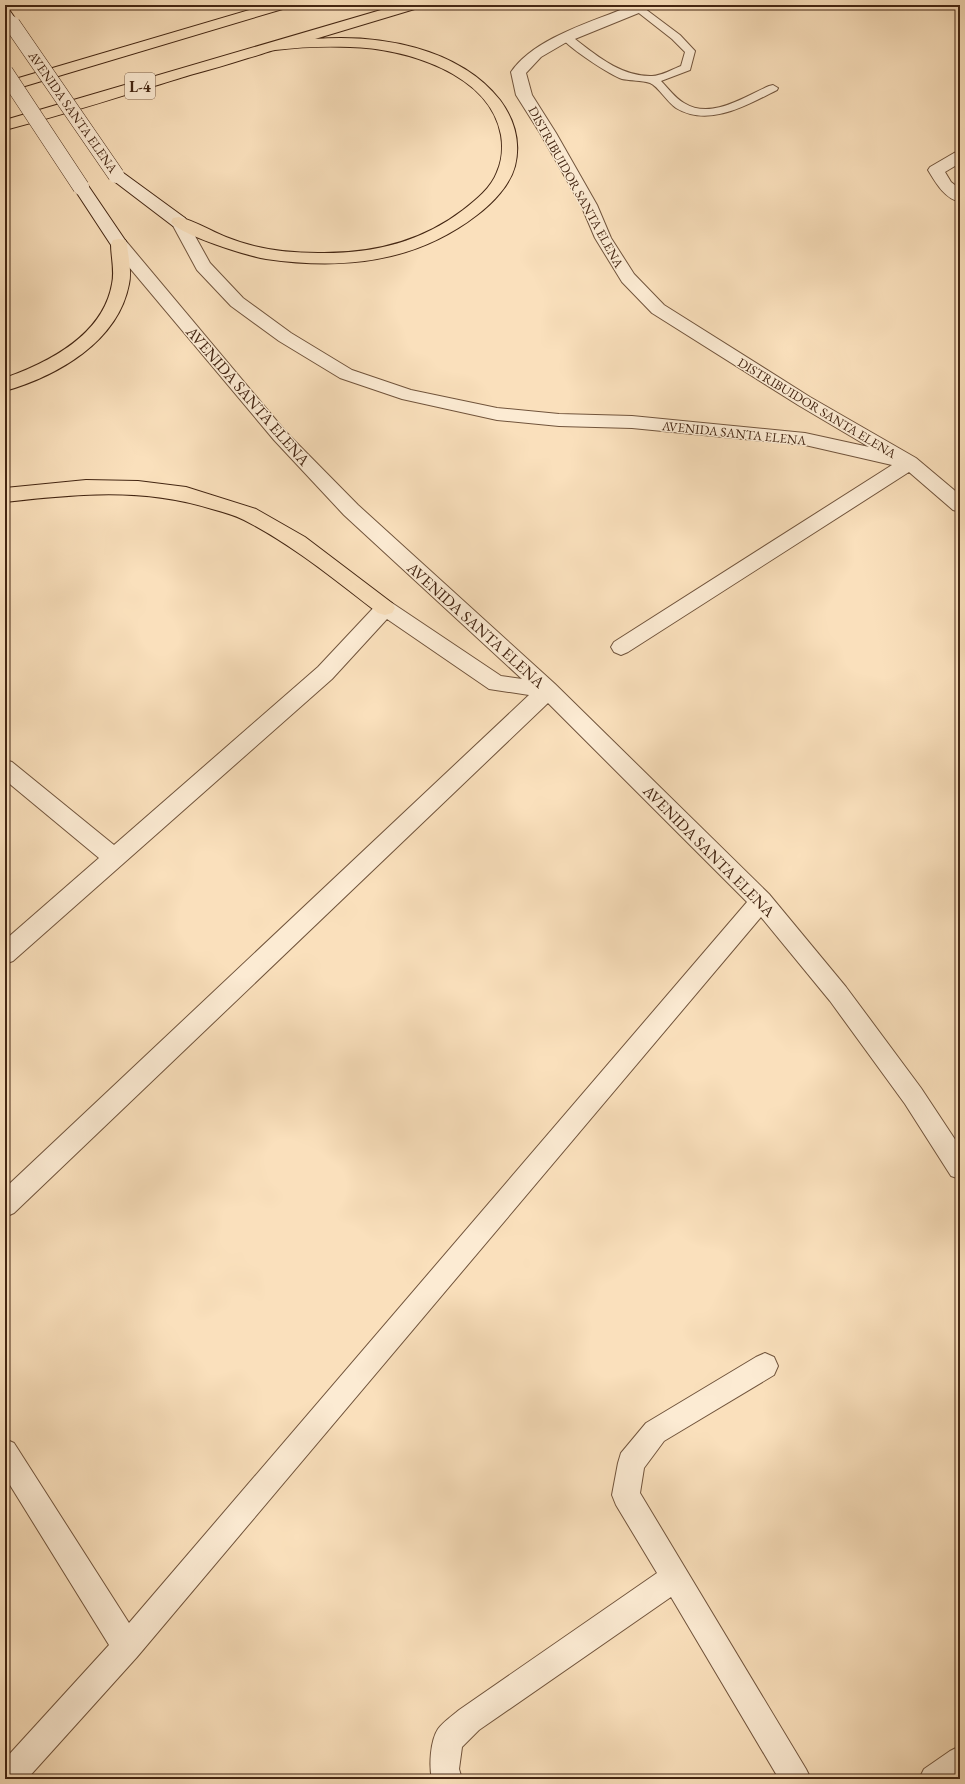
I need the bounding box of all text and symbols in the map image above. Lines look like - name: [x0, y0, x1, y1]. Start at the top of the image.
- street label: AVENIDA SANTA ELENA: [24, 47, 122, 177]
- road number: L-4: [125, 73, 155, 99]
- street label: DISTRIBUIDOR SANTA ELENA: [524, 103, 628, 272]
- street label: AVENIDA SANTA ELENA: [181, 321, 315, 471]
- street label: DISTRIBUIDOR SANTA ELENA: [735, 354, 900, 463]
- street label: AVENIDA SANTA ELENA: [660, 417, 808, 449]
- street label: AVENIDA SANTA ELENA: [402, 557, 550, 693]
- street label: AVENIDA SANTA ELENA: [638, 780, 780, 922]

